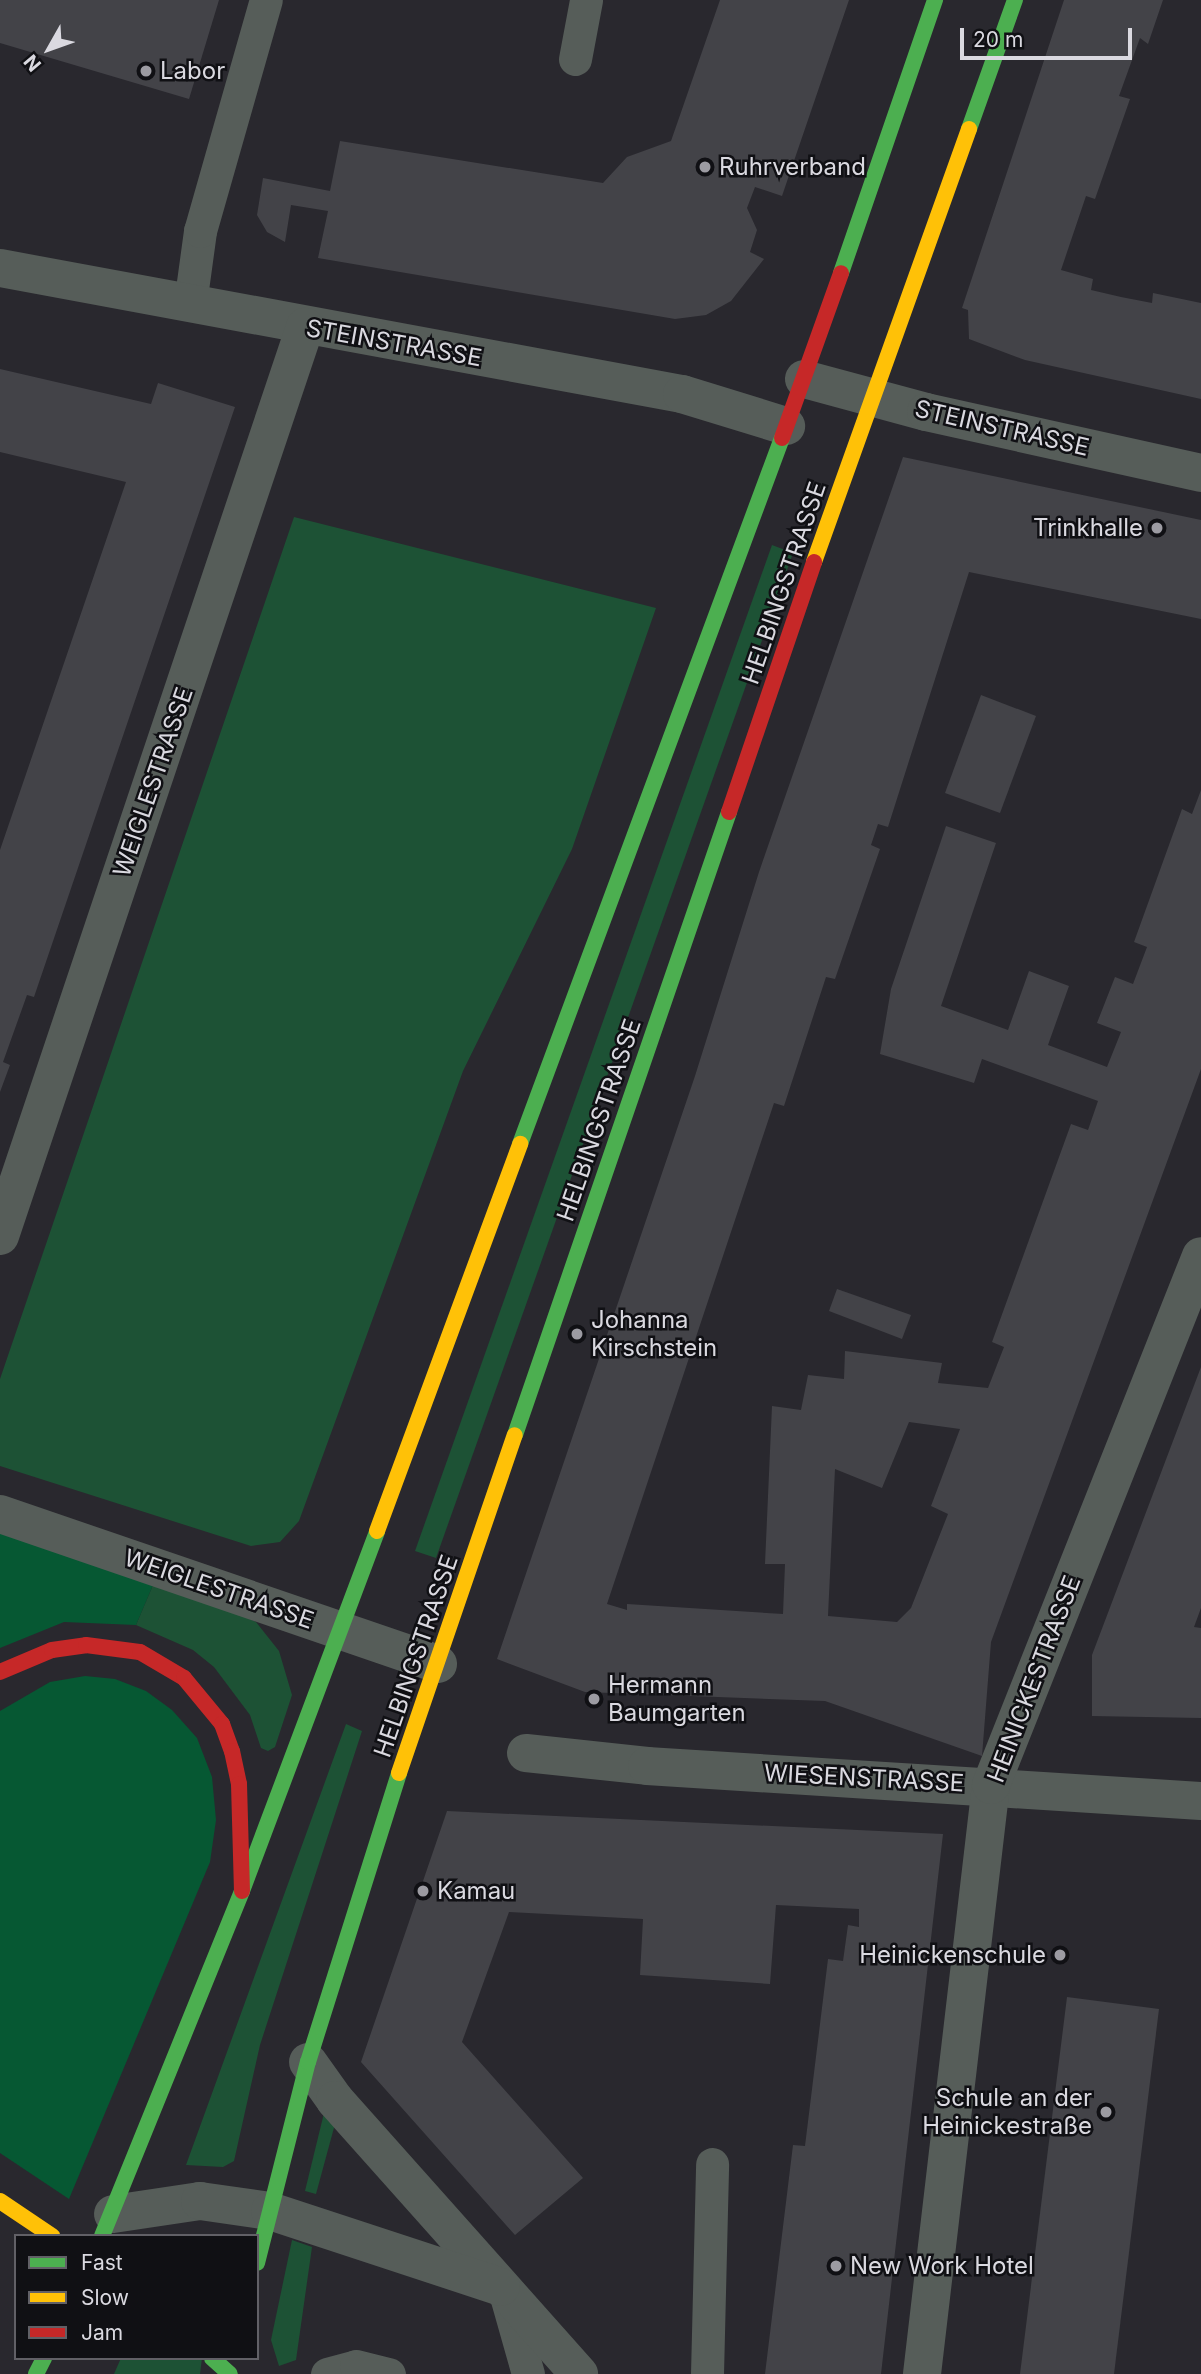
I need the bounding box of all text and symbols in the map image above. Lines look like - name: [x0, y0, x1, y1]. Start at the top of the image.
- north arrow: [14, 14, 84, 84]
- scale bar: [963, 14, 1134, 58]
- text: 20 m: [973, 27, 1023, 52]
- text: N: [19, 50, 46, 76]
- place label: Labor: [160, 57, 225, 85]
- marker: Labor: [138, 63, 154, 79]
- place label: Ruhrverband: [719, 153, 866, 181]
- marker: Ruhrverband: [697, 159, 713, 175]
- street label: STEINSTRASSE: [304, 313, 484, 373]
- street label: STEINSTRASSE: [912, 394, 1092, 462]
- street label: HELBINGSTRASSE: [736, 478, 832, 688]
- place label: Trinkhalle: [1033, 514, 1143, 542]
- marker: Trinkhalle: [1149, 520, 1165, 536]
- street label: WEIGLESTRASSE: [107, 683, 199, 881]
- street label: HELBINGSTRASSE: [551, 1015, 647, 1225]
- place label: Johanna Kirschstein: [591, 1306, 717, 1362]
- marker: Johanna Kirschstein: [569, 1326, 585, 1342]
- street label: WEIGLESTRASSE: [120, 1543, 318, 1635]
- street label: HELBINGSTRASSE: [368, 1551, 464, 1761]
- street label: HEINICKESTRASSE: [981, 1571, 1087, 1787]
- place label: Hermann Baumgarten: [608, 1671, 746, 1727]
- marker: Hermann Baumgarten: [586, 1691, 602, 1707]
- street label: WIESENSTRASSE: [763, 1758, 965, 1798]
- place label: Kamau: [437, 1877, 515, 1905]
- marker: Kamau: [415, 1883, 431, 1899]
- place label: Heinickenschule: [859, 1941, 1046, 1969]
- marker: Heinickenschule: [1052, 1947, 1068, 1963]
- place label: Schule an der Heinickestraße: [922, 2084, 1092, 2140]
- marker: Schule an der Heinickestraße: [1098, 2104, 1114, 2120]
- legend: [14, 2234, 259, 2360]
- text: Fast: [81, 2250, 123, 2275]
- place label: New Work Hotel: [850, 2252, 1034, 2280]
- marker: New Work Hotel: [828, 2258, 844, 2274]
- text: Slow: [81, 2285, 129, 2310]
- text: Jam: [81, 2320, 123, 2345]

